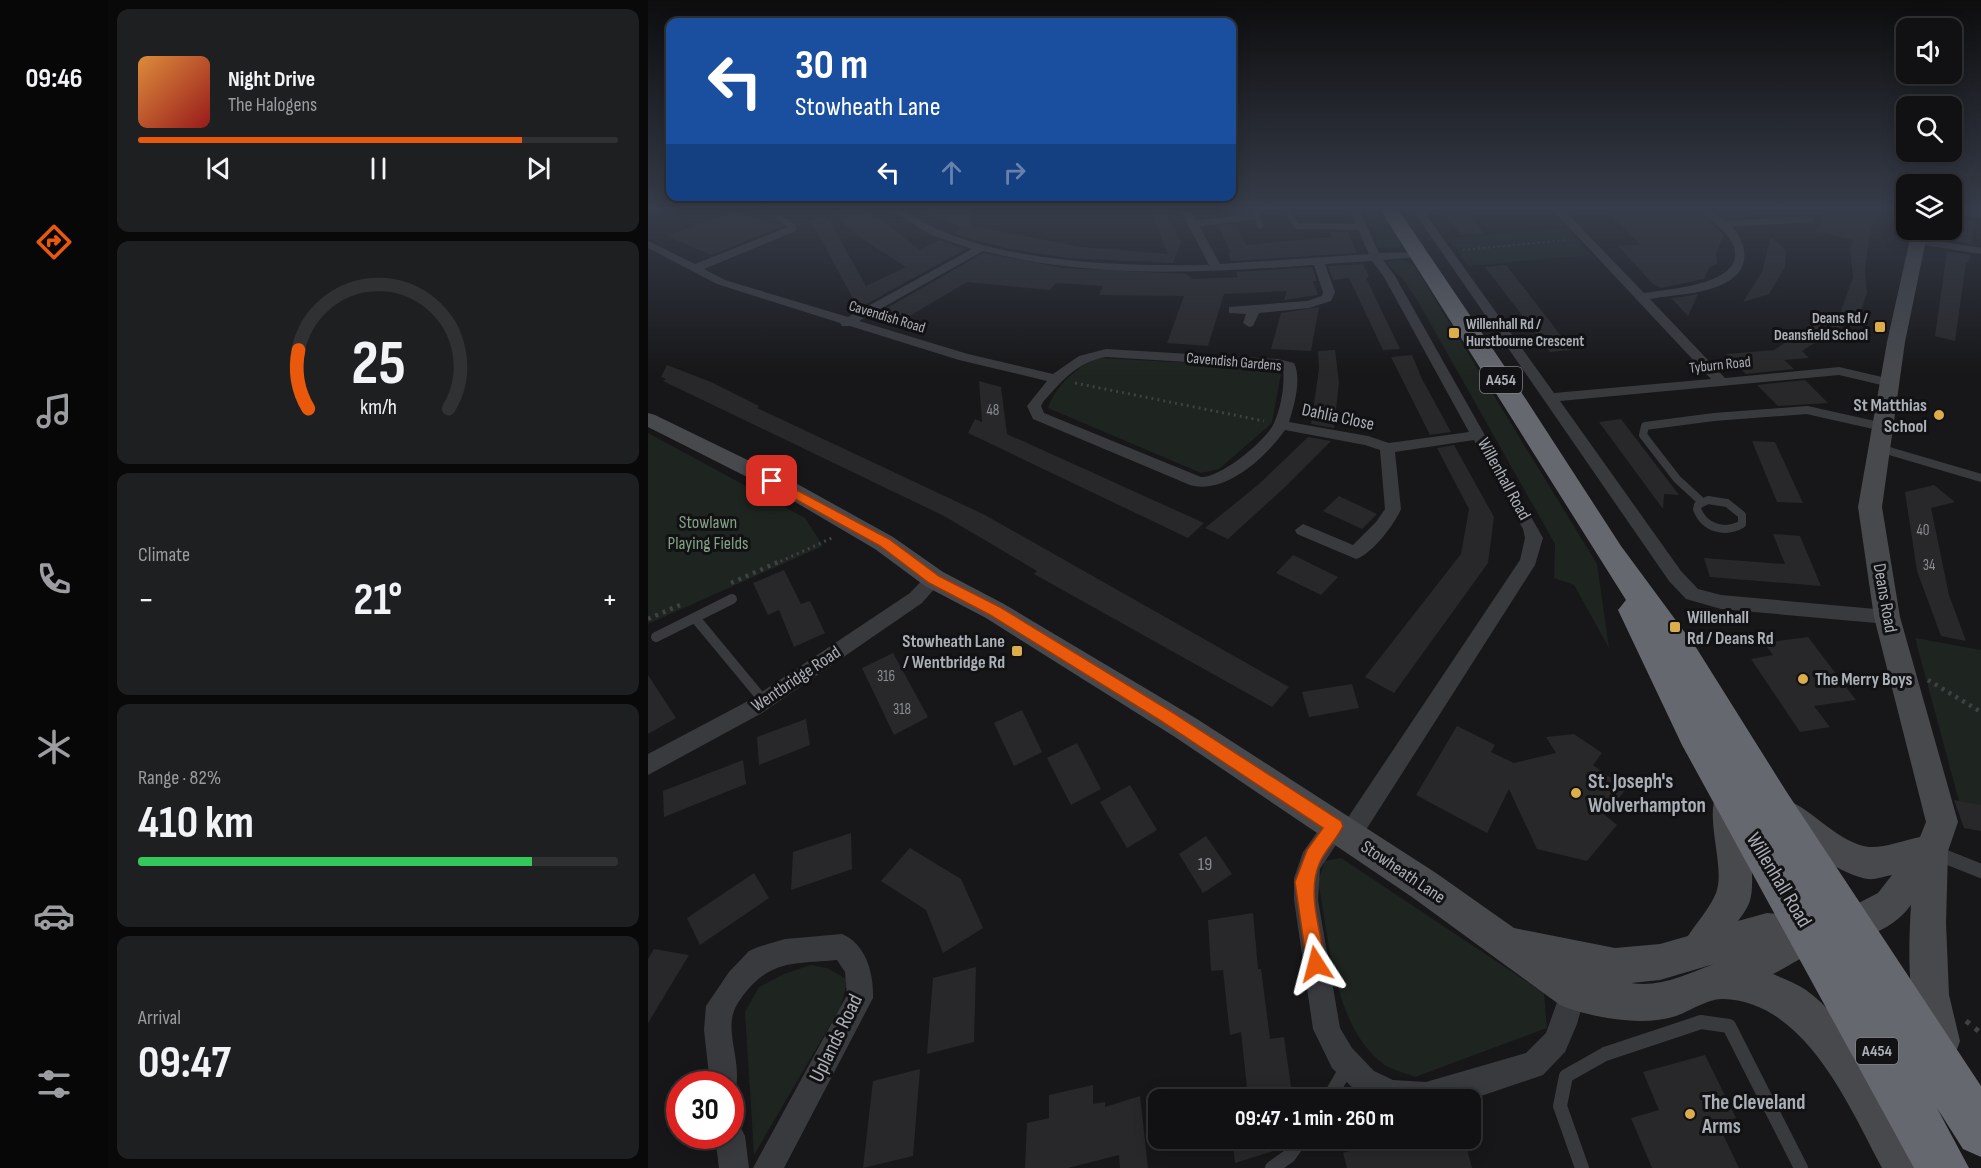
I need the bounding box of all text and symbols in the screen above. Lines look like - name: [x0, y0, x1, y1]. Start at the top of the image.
- map controls: [1896, 18, 1962, 240]
- button: sound: [1896, 18, 1962, 84]
- text: 30 m: [795, 40, 868, 91]
- icon: left: [696, 42, 774, 120]
- text: 09:46: [26, 63, 82, 95]
- text: Night Drive: [228, 66, 315, 93]
- text: Stowheath Lane: [795, 91, 941, 123]
- text: The Halogens: [228, 93, 317, 117]
- button: search: [1896, 96, 1962, 162]
- icon: previous: [202, 152, 235, 185]
- icon: pause: [362, 152, 395, 185]
- icon: next: [522, 152, 555, 185]
- icon: left: [872, 156, 905, 189]
- icon: ahead: [935, 156, 968, 189]
- icon: right: [998, 156, 1031, 189]
- button: layers: [1896, 174, 1962, 240]
- icon: directions: [33, 221, 75, 263]
- street label: Cavendish Road: [846, 296, 928, 338]
- place label: Deans Rd / Deansfield School: [1774, 309, 1868, 345]
- place label: Willenhall Rd / Hurstbourne Crescent: [1466, 315, 1584, 351]
- marker: Deans Rd / Deansfield School: [1873, 320, 1887, 334]
- marker: Willenhall Rd / Hurstbourne Crescent: [1447, 326, 1461, 340]
- text: 25: [351, 327, 405, 402]
- street label: Cavendish Gardens: [1186, 348, 1282, 376]
- street label: Tyburn Road: [1688, 352, 1752, 378]
- road number: A454: [1480, 367, 1522, 393]
- icon: music: [33, 390, 75, 432]
- place label: St Matthias School: [1854, 395, 1927, 437]
- text: km/h: [359, 396, 397, 421]
- street label: Dahlia Close: [1300, 399, 1376, 435]
- house number: 48: [987, 401, 999, 420]
- marker: St Matthias School: [1932, 408, 1946, 422]
- street label: Willenhall Road: [1473, 434, 1535, 524]
- pin: [746, 455, 797, 506]
- icon: arrive: [755, 464, 788, 497]
- park label: Stowlawn Playing Fields: [668, 512, 748, 554]
- house number: 40: [1917, 521, 1929, 540]
- text: Climate: [138, 543, 190, 567]
- house number: 34: [1923, 556, 1935, 575]
- icon: phone: [33, 558, 75, 600]
- street label: Deans Road: [1869, 562, 1901, 634]
- text: 21°: [354, 573, 402, 628]
- text: −: [138, 580, 154, 620]
- text: +: [602, 580, 618, 620]
- place label: Willenhall Rd / Deans Rd: [1687, 607, 1774, 649]
- marker: Willenhall Rd / Deans Rd: [1668, 620, 1682, 634]
- place label: Stowheath Lane / Wentbridge Rd: [902, 631, 1005, 673]
- street label: Wentbridge Road: [748, 642, 844, 716]
- marker: Stowheath Lane / Wentbridge Rd: [1010, 644, 1024, 658]
- house number: 316: [877, 667, 895, 686]
- place label: The Merry Boys: [1815, 669, 1913, 690]
- marker: The Merry Boys: [1796, 672, 1810, 686]
- house number: 318: [893, 700, 911, 719]
- icon: climate: [33, 726, 75, 768]
- text: Range · 82%: [138, 766, 221, 790]
- place label: St. Joseph's Wolverhampton: [1588, 769, 1706, 818]
- marker: St. Joseph's Wolverhampton: [1569, 786, 1583, 800]
- text: 410 km: [138, 796, 254, 851]
- street label: Willenhall Road: [1741, 828, 1817, 932]
- street label: Stowheath Lane: [1357, 836, 1449, 908]
- house number: 19: [1198, 854, 1212, 875]
- icon: car: [33, 895, 75, 937]
- position arrow: [1284, 932, 1348, 996]
- street label: Uplands Road: [804, 990, 868, 1086]
- text: Arrival: [138, 1006, 181, 1030]
- text: 09:47: [138, 1036, 231, 1091]
- road number: A454: [1856, 1038, 1898, 1064]
- icon: filters: [33, 1063, 75, 1105]
- speed limit sign: 30: [666, 1071, 744, 1149]
- place label: The Cleveland Arms: [1701, 1090, 1805, 1139]
- text: 09:47 · 1 min · 260 m: [1235, 1105, 1394, 1132]
- marker: The Cleveland Arms: [1683, 1107, 1697, 1121]

